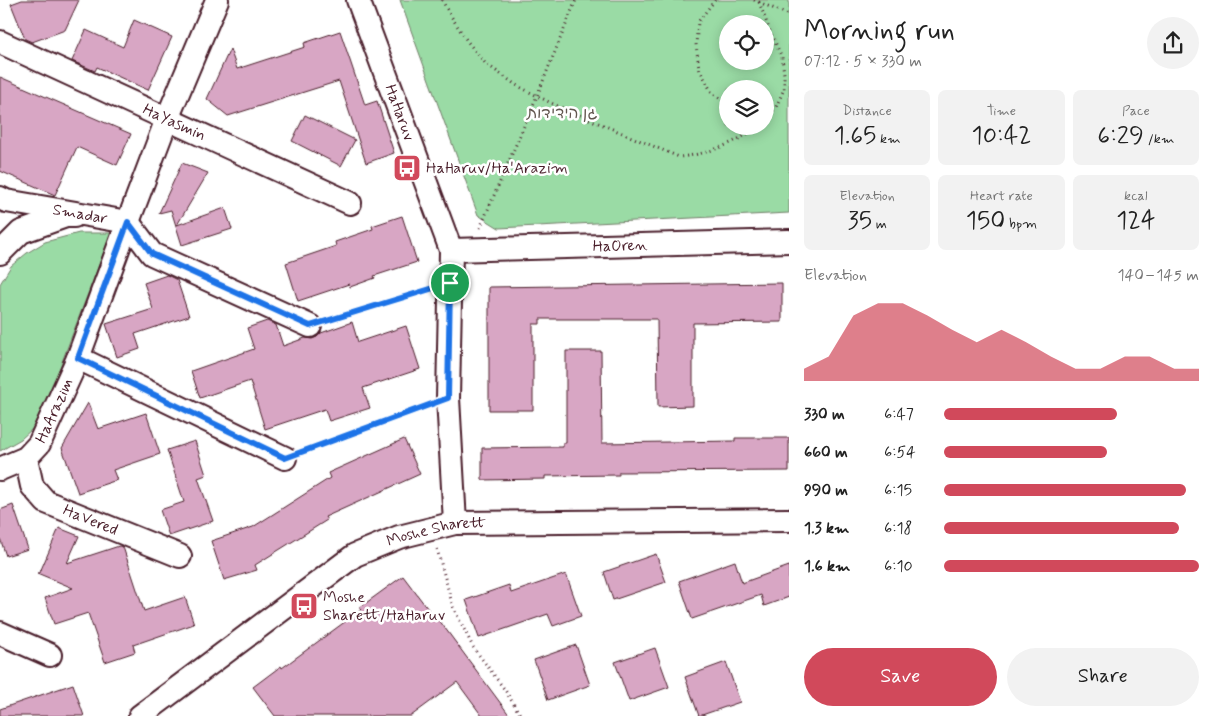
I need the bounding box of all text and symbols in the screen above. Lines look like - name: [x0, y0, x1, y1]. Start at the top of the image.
- text: Morning run: [804, 13, 955, 50]
- map controls: [719, 15, 774, 135]
- button: locate: [719, 15, 774, 70]
- button: share: [1147, 17, 1199, 69]
- text: 07:12 · 5 × 330 m: [804, 51, 922, 72]
- button: layers: [719, 80, 774, 135]
- street label: HaHaruv: [380, 81, 420, 144]
- street label: HaYasmin: [140, 99, 209, 146]
- text: Distance: [843, 102, 892, 120]
- text: Time: [987, 102, 1016, 120]
- text: Pace: [1122, 102, 1150, 120]
- park label: גן הידידות: [526, 103, 597, 124]
- text: 1.65: [834, 120, 876, 153]
- text: 10:42: [972, 120, 1031, 153]
- text: 6:29: [1097, 120, 1144, 153]
- text: km: [876, 130, 901, 148]
- text: /km: [1144, 130, 1174, 148]
- bus stop icon: HaHaruv/Ha'Arazim: [392, 153, 422, 183]
- place label: HaHaruv/Ha'Arazim: [426, 158, 568, 179]
- text: Elevation: [840, 187, 895, 205]
- text: Heart rate: [970, 187, 1033, 205]
- text: kcal: [1124, 187, 1148, 205]
- street label: Smadar: [51, 199, 109, 229]
- text: 35: [847, 205, 872, 238]
- text: 150: [966, 205, 1005, 238]
- text: 124: [1116, 205, 1155, 238]
- text: m: [872, 215, 887, 233]
- text: bpm: [1005, 215, 1037, 233]
- street label: HaOren: [592, 234, 648, 257]
- pin: [429, 262, 471, 304]
- text: Elevation: [804, 265, 867, 286]
- text: 140–145 m: [1117, 265, 1199, 286]
- icon: arrive: [436, 269, 464, 297]
- street label: HaArazim: [30, 375, 78, 446]
- text: 330 m: [804, 404, 845, 425]
- text: 6:47: [884, 404, 914, 425]
- text: 660 m: [804, 442, 848, 463]
- text: 6:54: [884, 442, 916, 463]
- text: 990 m: [804, 480, 848, 501]
- text: 6:15: [884, 480, 912, 501]
- street label: HaVered: [60, 500, 121, 540]
- street label: Moshe Sharett: [383, 512, 486, 552]
- text: 1.3 km: [804, 518, 849, 539]
- text: 6:18: [884, 518, 912, 539]
- text: 1.6 km: [804, 556, 850, 577]
- text: 6:10: [884, 556, 913, 577]
- place label: Moshe Sharett/HaHaruv: [323, 587, 446, 626]
- bus stop icon: Moshe Sharett/HaHaruv: [289, 591, 319, 621]
- button: Save: [804, 648, 997, 706]
- button: Share: [1007, 648, 1199, 706]

